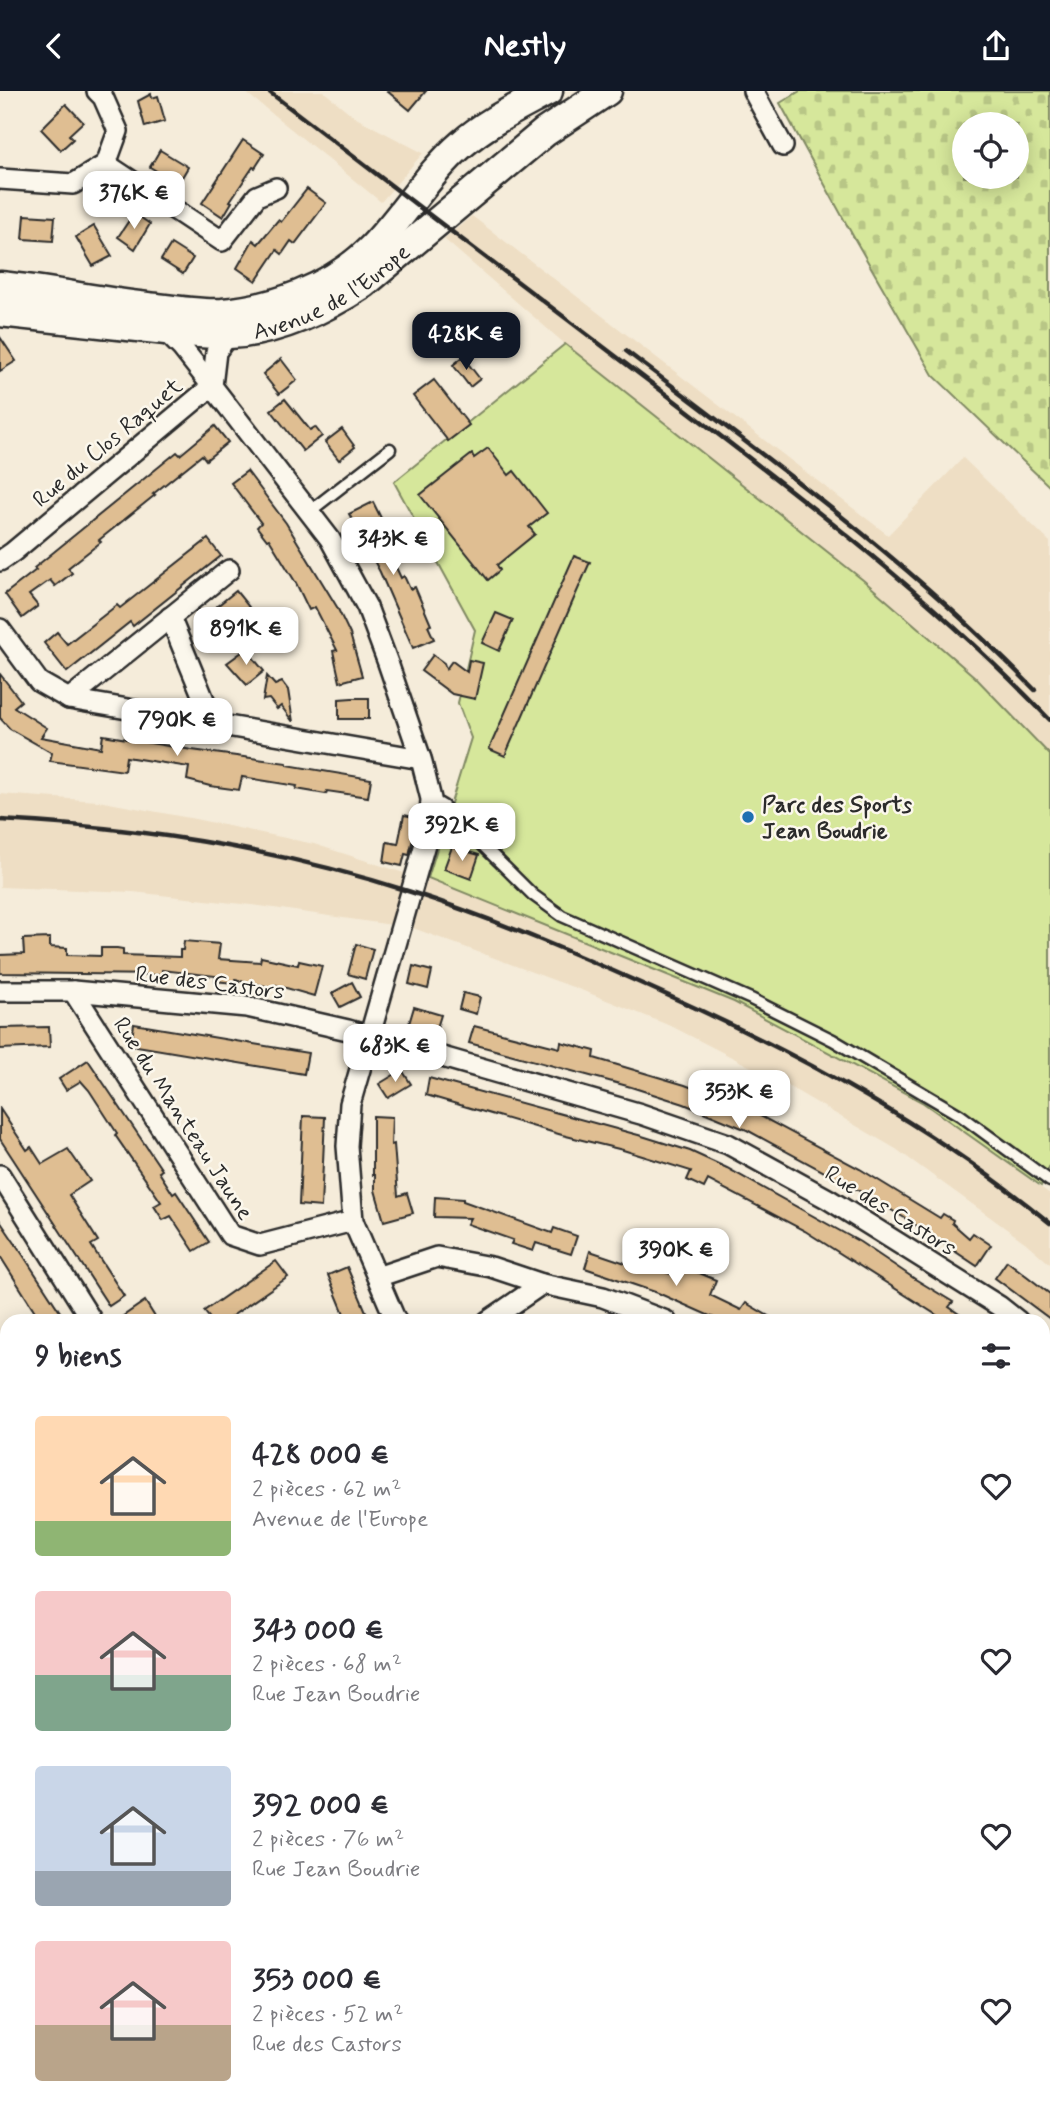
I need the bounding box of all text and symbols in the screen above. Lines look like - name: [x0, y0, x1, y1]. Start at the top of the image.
- text: Nestly: [484, 25, 566, 67]
- icon: back: [35, 27, 73, 65]
- icon: share: [977, 27, 1015, 65]
- map controls: [952, 112, 1029, 189]
- button: locate: [952, 112, 1029, 189]
- pin: 376K €: [77, 171, 191, 231]
- text: 376K €: [99, 179, 169, 209]
- street label: Avenue de l'Europe: [251, 238, 417, 348]
- pin: 428K €: [409, 313, 523, 372]
- text: 428K €: [428, 320, 504, 350]
- street label: Rue du Clos Raquet: [27, 372, 190, 515]
- pin: 343K €: [336, 517, 450, 577]
- text: 343K €: [357, 525, 429, 555]
- pin: 891K €: [189, 607, 303, 667]
- text: 891K €: [209, 615, 283, 645]
- pin: 790K €: [120, 699, 234, 758]
- text: 790K €: [137, 706, 217, 736]
- place label: Parc des Sports Jean Boudrie: [762, 791, 913, 847]
- pin: 392K €: [405, 803, 519, 863]
- marker: Parc des Sports Jean Boudrie: [740, 809, 756, 825]
- text: 392K €: [424, 811, 500, 841]
- street label: Rue des Castors: [134, 960, 286, 1008]
- street label: Rue du Manteau Jaune: [105, 1012, 259, 1226]
- pin: 683K €: [338, 1025, 452, 1084]
- text: 683K €: [359, 1032, 431, 1062]
- pin: 353K €: [682, 1070, 796, 1130]
- text: 353K €: [704, 1078, 774, 1108]
- street label: Rue des Castors: [818, 1159, 961, 1264]
- pin: 390K €: [619, 1229, 733, 1288]
- text: 390K €: [638, 1236, 714, 1266]
- text: 9 biens: [35, 1337, 122, 1376]
- icon: filters: [977, 1337, 1015, 1375]
- text: 428 000 €: [252, 1436, 389, 1475]
- icon: home: [91, 1444, 175, 1528]
- icon: heart: [977, 1467, 1015, 1505]
- text: 2 pièces · 62 m²: [252, 1475, 401, 1505]
- text: Avenue de l'Europe: [252, 1505, 428, 1535]
- text: 343 000 €: [252, 1611, 384, 1650]
- icon: home: [91, 1619, 175, 1703]
- icon: heart: [977, 1642, 1015, 1680]
- text: 2 pièces · 68 m²: [252, 1650, 402, 1680]
- text: Rue Jean Boudrie: [252, 1680, 420, 1710]
- text: 392 000 €: [252, 1786, 389, 1825]
- icon: home: [91, 1794, 175, 1878]
- icon: heart: [977, 1817, 1015, 1855]
- text: 2 pièces · 76 m²: [252, 1825, 404, 1855]
- text: Rue Jean Boudrie: [252, 1855, 420, 1885]
- text: 353 000 €: [252, 1961, 382, 2000]
- icon: home: [91, 1969, 175, 2053]
- icon: heart: [977, 1992, 1015, 2030]
- text: 2 pièces · 52 m²: [252, 2000, 403, 2030]
- text: Rue des Castors: [252, 2030, 402, 2060]

